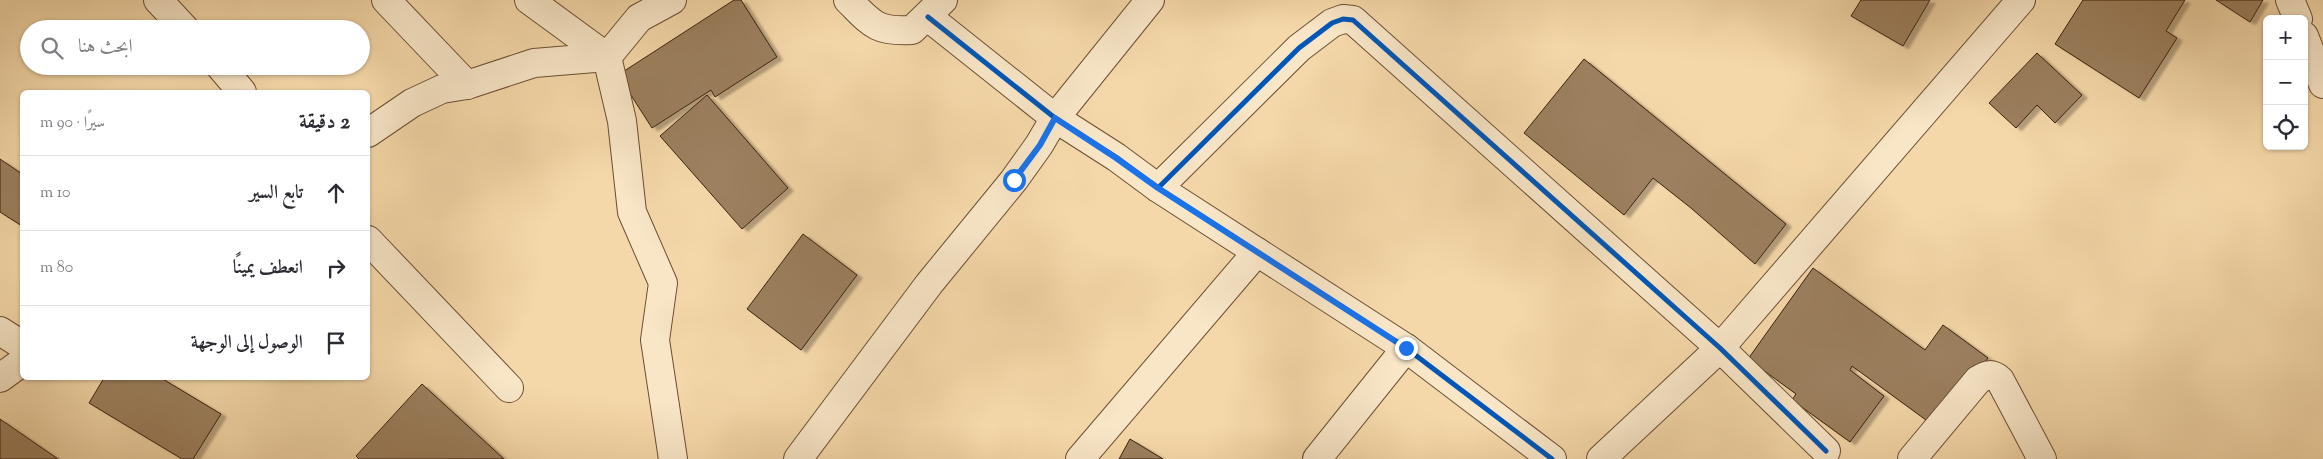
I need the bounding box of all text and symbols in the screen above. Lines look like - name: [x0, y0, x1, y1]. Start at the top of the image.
- map controls: [2263, 15, 2308, 150]
- button: +: [2263, 15, 2308, 60]
- search box: [20, 20, 370, 75]
- icon: search: [38, 34, 66, 62]
- text: ابحث هنا: [78, 34, 133, 61]
- button: −: [2263, 60, 2308, 105]
- button: locate: [2263, 105, 2308, 150]
- text: 2 دقيقة: [299, 108, 350, 138]
- text: سيرًا · 90 m: [40, 112, 105, 135]
- route start: [1003, 169, 1026, 192]
- icon: ahead: [322, 179, 350, 207]
- text: تابع السير: [249, 180, 303, 207]
- text: 10 m: [40, 182, 70, 205]
- icon: right: [322, 254, 350, 282]
- text: انعطف يمينًا: [233, 255, 303, 282]
- text: 80 m: [40, 257, 73, 280]
- icon: arrive: [322, 329, 350, 357]
- text: الوصول إلى الوجهة: [191, 330, 303, 357]
- route end: [1395, 337, 1418, 360]

